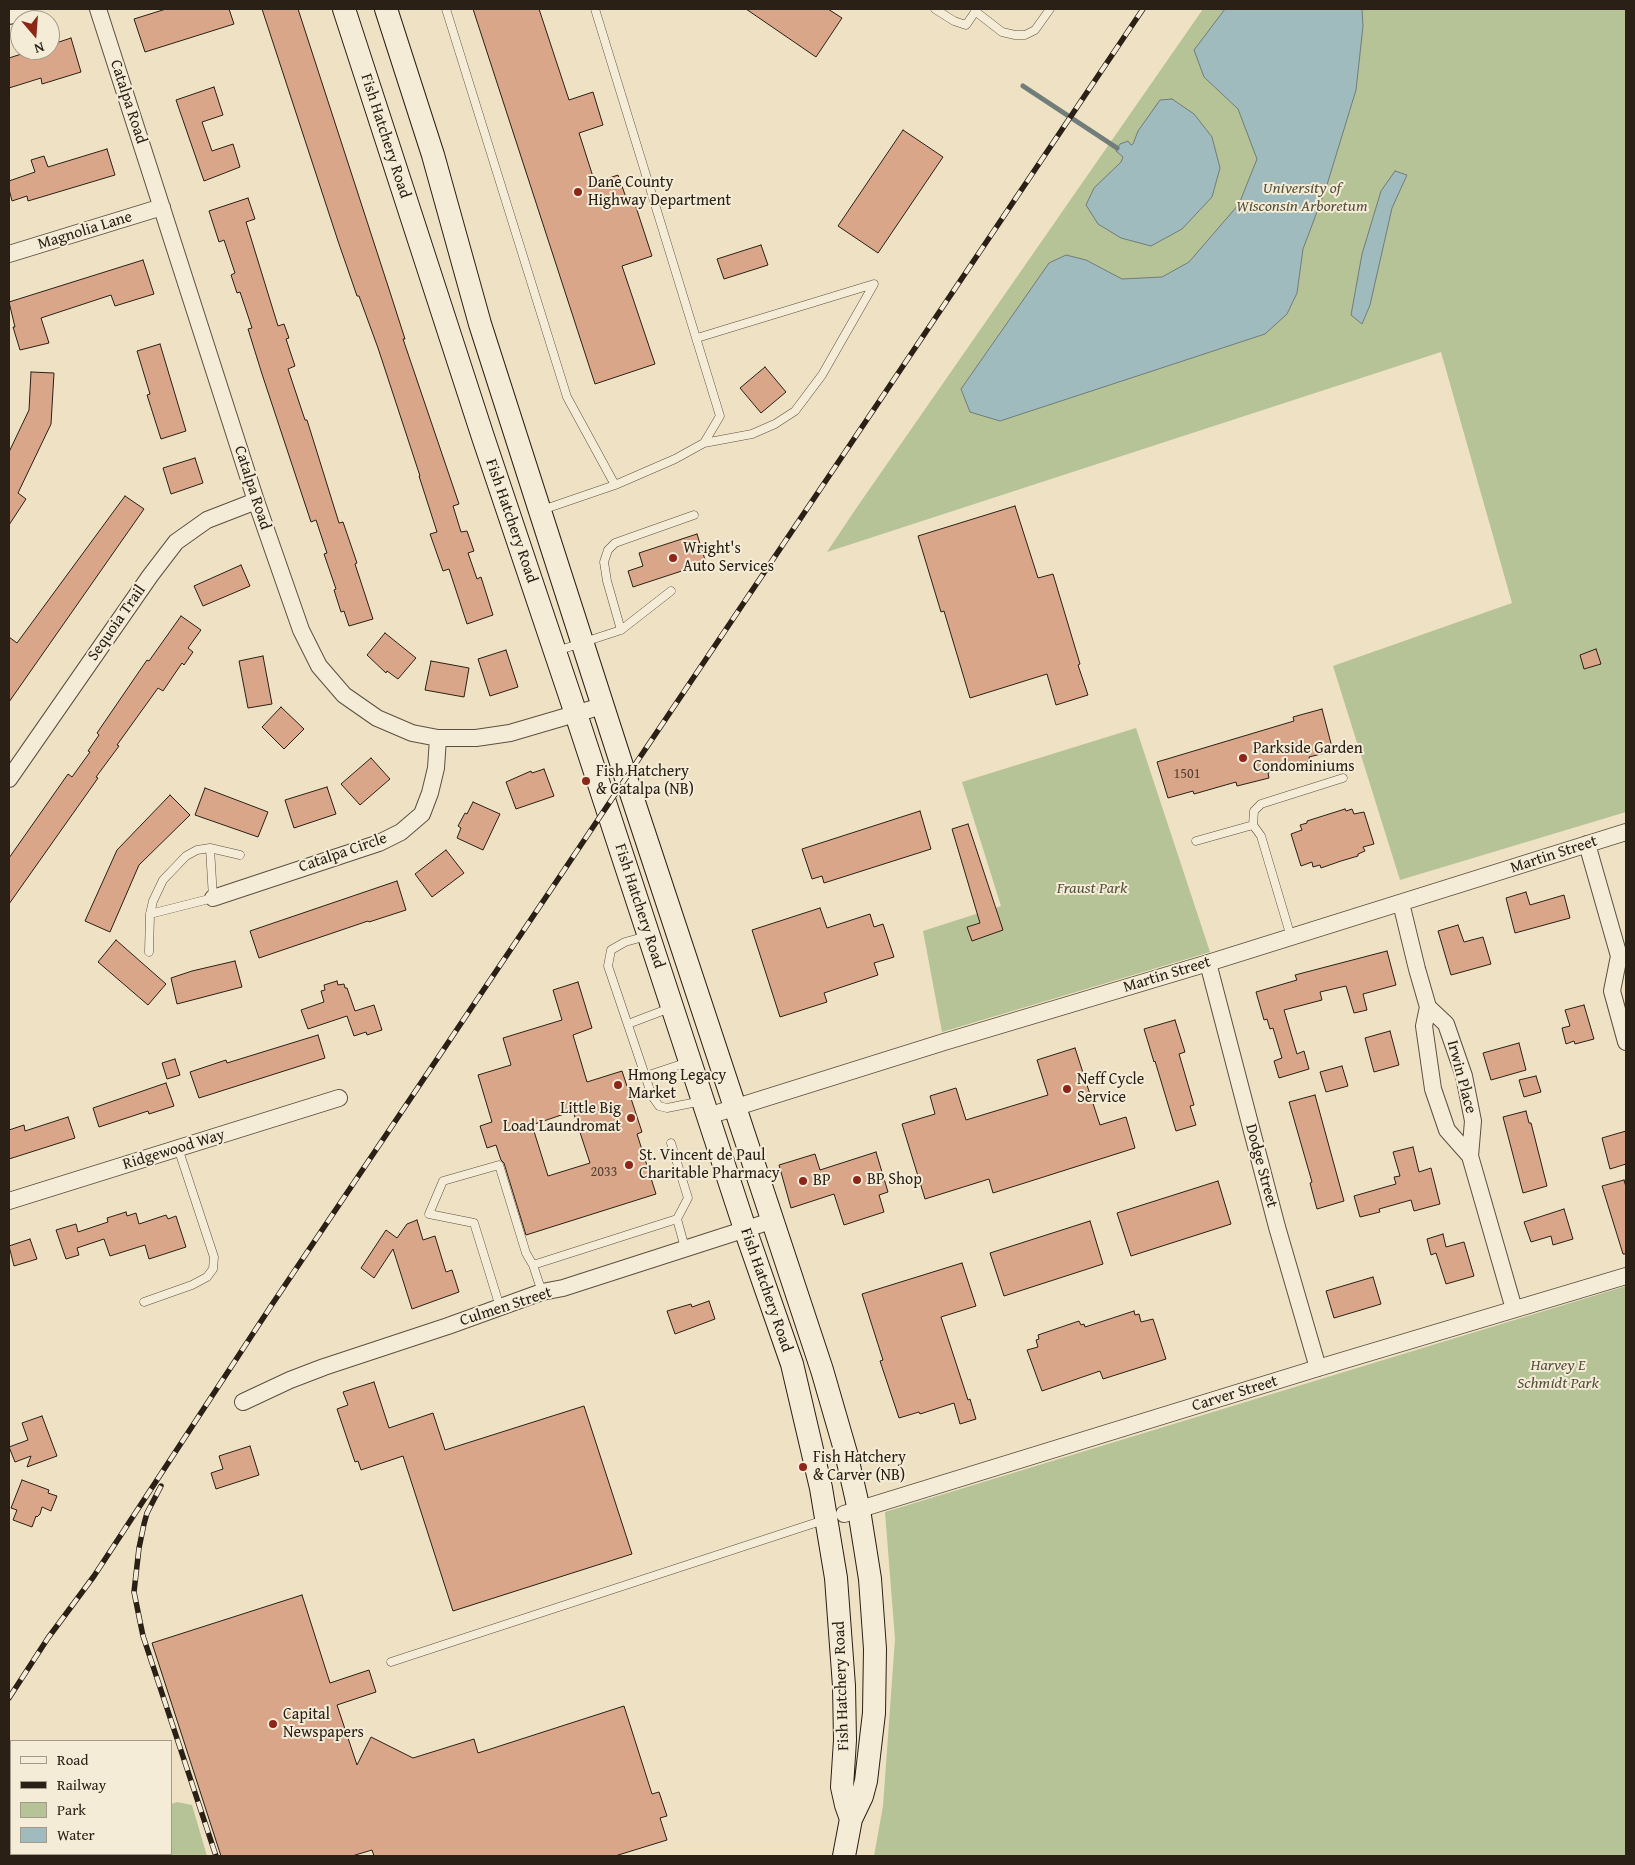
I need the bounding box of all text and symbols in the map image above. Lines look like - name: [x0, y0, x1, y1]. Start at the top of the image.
- north arrow: [10, 10, 60, 60]
- text: N: [32, 37, 47, 59]
- street label: Catalpa Road: [105, 58, 151, 146]
- street label: Fish Hatchery Road: [356, 71, 414, 201]
- place label: Dane County Highway Department: [588, 173, 731, 211]
- park label: University of Wisconsin Arboretum: [1236, 179, 1368, 217]
- marker: Dane County Highway Department: [572, 186, 584, 198]
- street label: Magnolia Lane: [35, 208, 135, 254]
- street label: Catalpa Road: [229, 444, 275, 532]
- street label: Fish Hatchery Road: [481, 456, 541, 586]
- place label: Wright's Auto Services: [683, 539, 774, 577]
- marker: Wright's Auto Services: [667, 552, 679, 564]
- street label: Sequoia Trail: [84, 581, 150, 665]
- place label: Parkside Garden Condominiums: [1253, 739, 1363, 777]
- marker: Parkside Garden Condominiums: [1237, 752, 1249, 764]
- place label: Fish Hatchery & Catalpa (NB): [596, 762, 694, 800]
- house number: 1501: [1174, 766, 1200, 782]
- marker: Fish Hatchery & Catalpa (NB): [580, 775, 592, 787]
- street label: Catalpa Circle: [296, 829, 390, 877]
- street label: Martin Street: [1508, 832, 1600, 878]
- street label: Fish Hatchery Road: [610, 841, 668, 971]
- park label: Fraust Park: [1057, 879, 1127, 899]
- street label: Martin Street: [1121, 953, 1213, 997]
- street label: Irwin Place: [1442, 1038, 1480, 1116]
- place label: Hmong Legacy Market: [628, 1066, 726, 1104]
- place label: Neff Cycle Service: [1077, 1070, 1144, 1108]
- marker: Hmong Legacy Market: [612, 1079, 624, 1091]
- marker: Neff Cycle Service: [1061, 1083, 1073, 1095]
- place label: Little Big Load Laundromat: [503, 1099, 621, 1137]
- marker: Little Big Load Laundromat: [625, 1112, 637, 1124]
- street label: Dodge Street: [1241, 1122, 1281, 1210]
- street label: Ridgewood Way: [121, 1125, 227, 1175]
- place label: St. Vincent de Paul Charitable Pharmacy: [639, 1146, 780, 1184]
- marker: St. Vincent de Paul Charitable Pharmacy: [623, 1159, 635, 1171]
- house number: 2033: [591, 1164, 617, 1180]
- place label: BP Shop: [867, 1170, 922, 1190]
- place label: BP: [813, 1171, 831, 1191]
- marker: BP Shop: [851, 1174, 863, 1186]
- marker: BP: [797, 1175, 809, 1187]
- street label: Fish Hatchery Road: [736, 1225, 796, 1355]
- street label: Culmen Street: [458, 1283, 554, 1331]
- park label: Harvey E Schmidt Park: [1517, 1356, 1599, 1394]
- street label: Carver Street: [1190, 1372, 1280, 1416]
- place label: Fish Hatchery & Carver (NB): [813, 1448, 906, 1486]
- marker: Fish Hatchery & Carver (NB): [797, 1461, 809, 1473]
- street label: Fish Hatchery Road: [830, 1621, 854, 1751]
- place label: Capital Newspapers: [283, 1705, 364, 1743]
- marker: Capital Newspapers: [267, 1718, 279, 1730]
- legend: [10, 1740, 172, 1855]
- text: Road: [57, 1749, 88, 1770]
- text: Railway: [57, 1774, 106, 1795]
- text: Park: [57, 1799, 86, 1820]
- text: Water: [57, 1824, 95, 1845]

